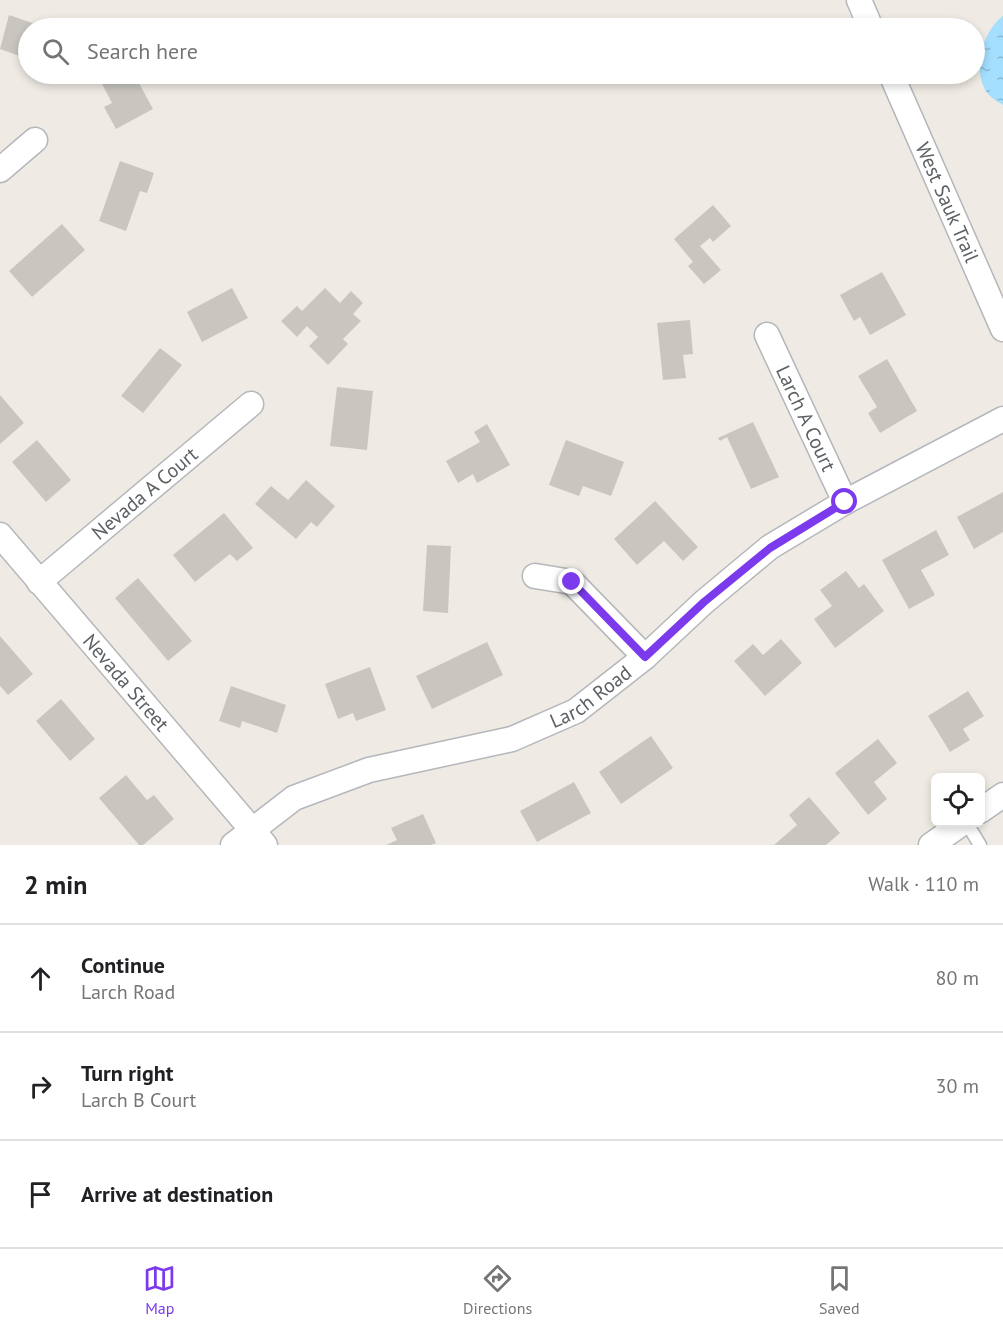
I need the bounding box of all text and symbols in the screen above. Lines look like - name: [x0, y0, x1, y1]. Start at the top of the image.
- search box: [18, 18, 985, 84]
- icon: search: [39, 35, 72, 68]
- text: Search here: [87, 37, 198, 65]
- street label: West Sauk Trail: [910, 138, 985, 266]
- street label: Larch A Court: [770, 361, 842, 476]
- street label: Nevada A Court: [86, 441, 203, 545]
- route start: [831, 488, 857, 514]
- route end: [558, 568, 584, 594]
- street label: Nevada Street: [77, 628, 175, 737]
- street label: Larch Road: [546, 659, 637, 734]
- map controls: [931, 773, 985, 827]
- button: locate: [931, 773, 985, 827]
- text: 2 min: [24, 868, 87, 901]
- text: Walk · 110 m: [868, 871, 979, 897]
- text: Continue: [81, 951, 165, 979]
- icon: ahead: [24, 962, 57, 995]
- text: 80 m: [936, 965, 979, 991]
- text: Larch Road: [81, 979, 175, 1005]
- text: Turn right: [81, 1059, 173, 1087]
- icon: right: [24, 1070, 57, 1103]
- text: 30 m: [936, 1073, 979, 1099]
- text: Larch B Court: [81, 1087, 196, 1113]
- icon: arrive: [24, 1178, 57, 1211]
- text: Arrive at destination: [81, 1180, 273, 1208]
- tab: Map: [143, 1262, 176, 1318]
- tab: Directions: [463, 1262, 532, 1318]
- tab: Saved: [819, 1262, 860, 1318]

